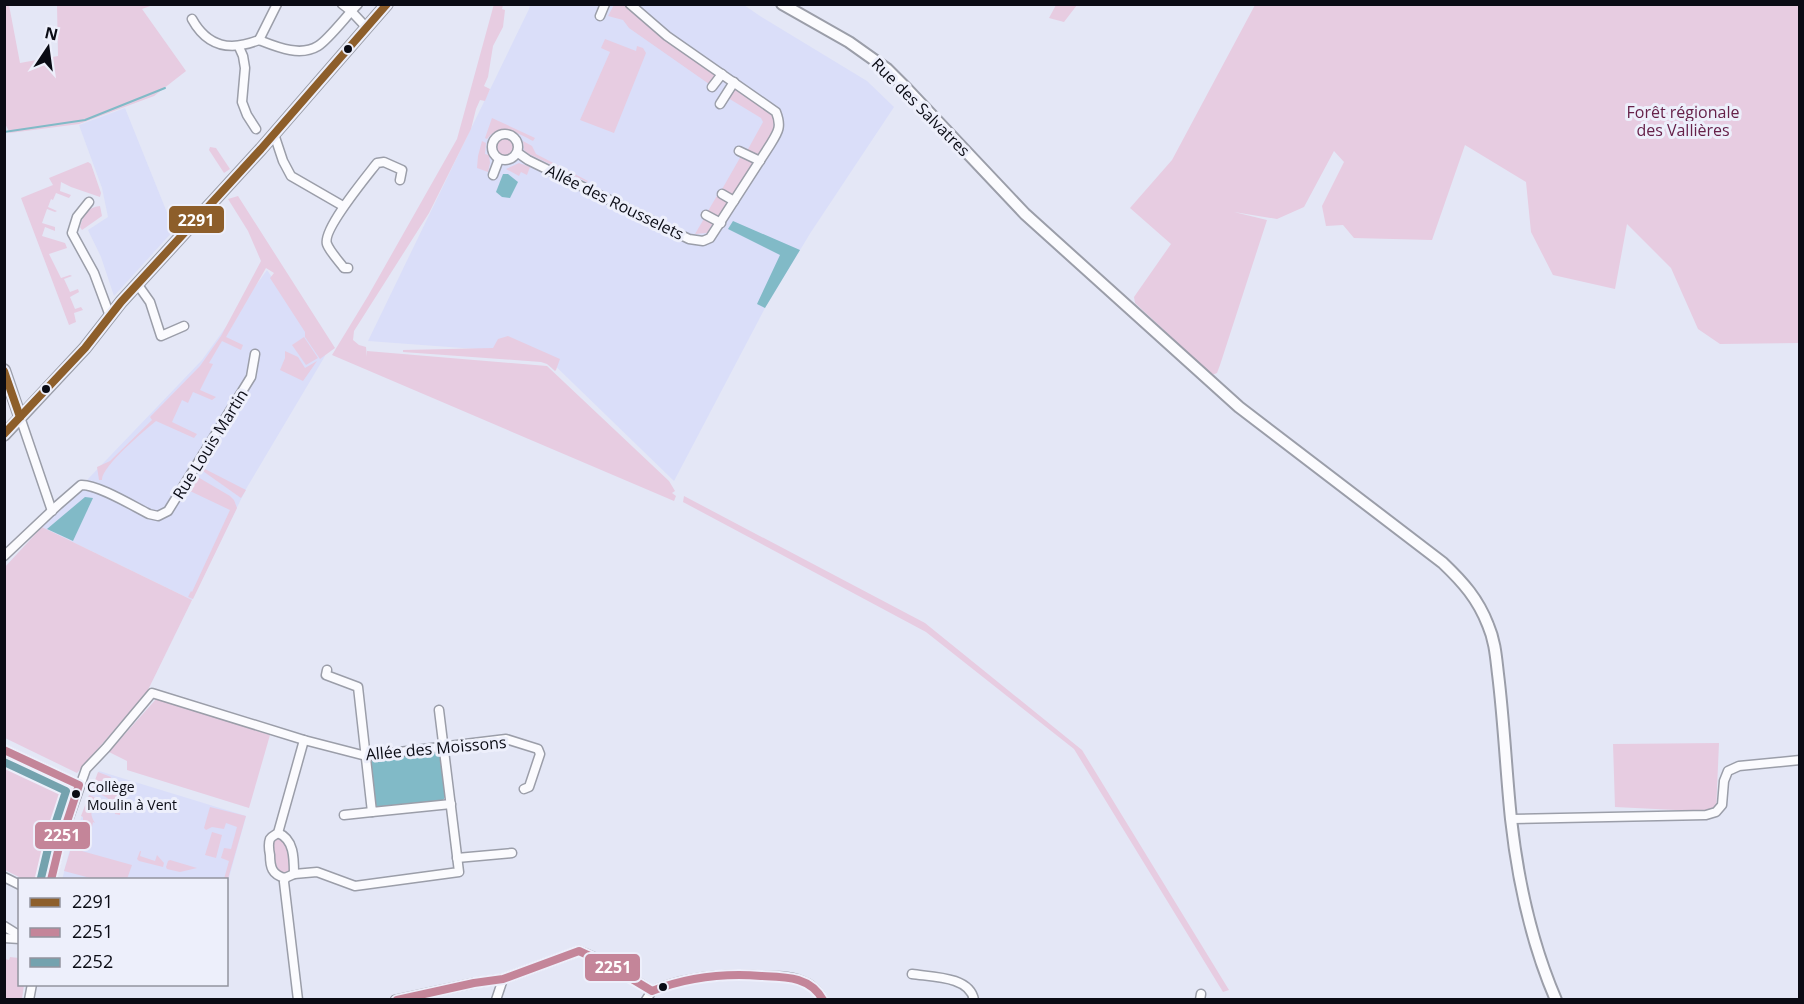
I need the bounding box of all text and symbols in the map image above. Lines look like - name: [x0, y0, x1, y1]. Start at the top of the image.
- north arrow: [18, 18, 78, 78]
- text: N: [43, 21, 60, 46]
- unlabelled marker: [342, 43, 354, 55]
- street label: Rue des Salvatres: [867, 53, 975, 161]
- park label: Forêt régionale des Vallières: [1627, 101, 1739, 141]
- street label: Allée des Rousselets: [542, 159, 688, 245]
- line badge: 2291: [168, 205, 225, 234]
- text: 2291: [178, 209, 214, 231]
- unlabelled marker: [40, 383, 52, 395]
- street label: Rue Louis Martin: [167, 385, 253, 503]
- street label: Allée des Moissons: [365, 731, 507, 765]
- place label: Collège Moulin à Vent: [87, 777, 177, 814]
- marker: Collège Moulin à Vent: [70, 788, 82, 800]
- line badge: 2251: [34, 821, 91, 850]
- text: 2251: [44, 824, 80, 846]
- legend: [18, 878, 228, 986]
- text: 2291: [72, 889, 113, 913]
- text: 2251: [72, 919, 113, 943]
- text: 2252: [72, 949, 113, 973]
- line badge: 2251: [584, 953, 641, 982]
- text: 2251: [595, 956, 631, 978]
- unlabelled marker: [657, 981, 669, 993]

